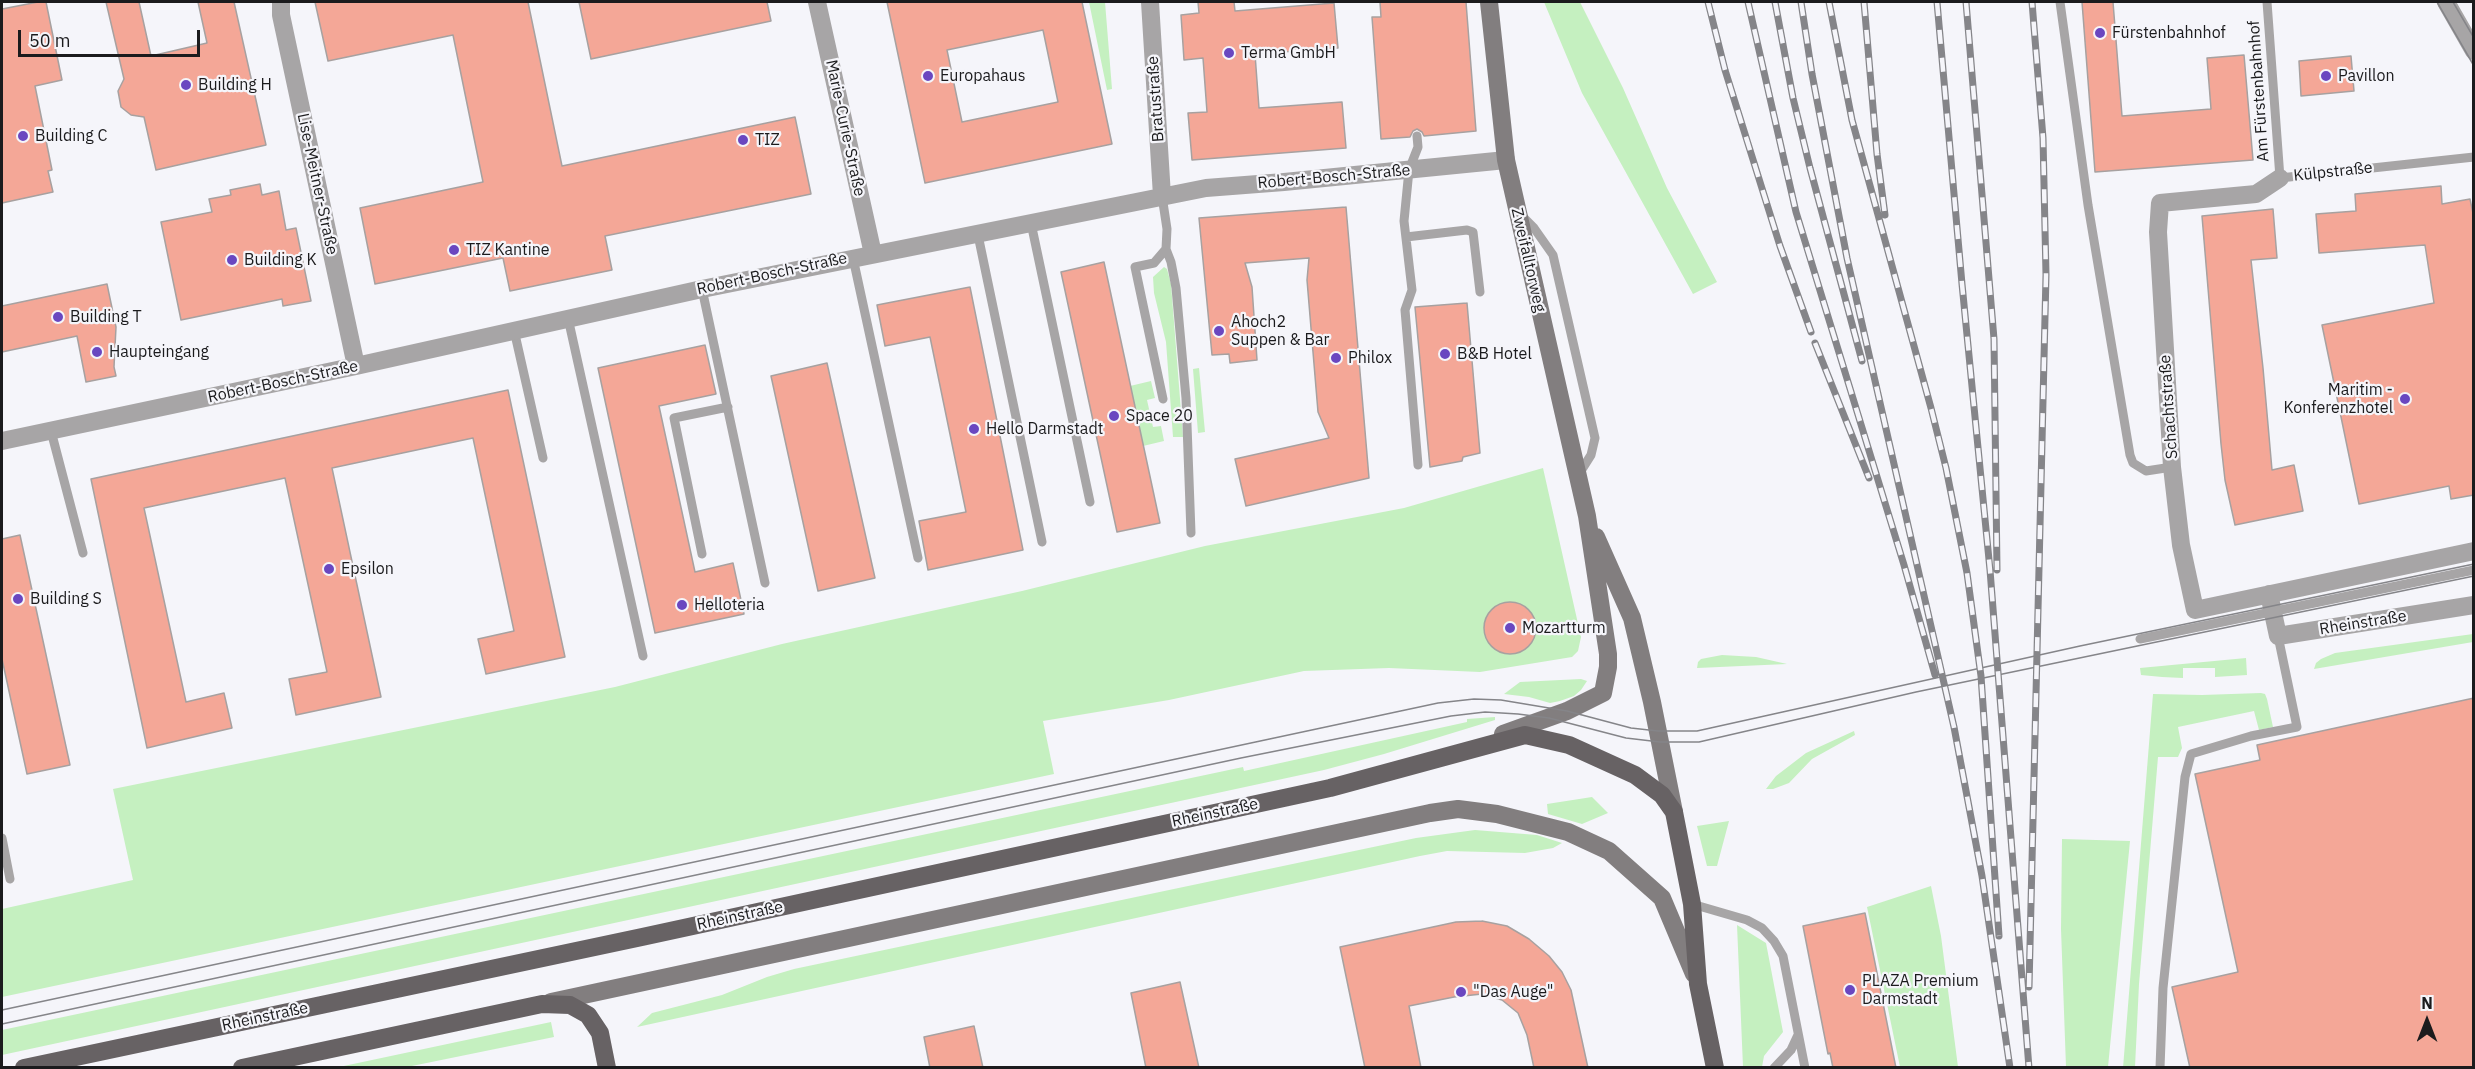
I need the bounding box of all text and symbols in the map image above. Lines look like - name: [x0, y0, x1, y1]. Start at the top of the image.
- scale bar: [21, 18, 202, 56]
- street label: Am Fürstenbahnhof: [2244, 20, 2274, 162]
- place label: Fürstenbahnhof: [2112, 23, 2226, 43]
- marker: Fürstenbahnhof: [2093, 26, 2107, 40]
- text: 50 m: [29, 29, 71, 52]
- place label: Terma GmbH: [1241, 43, 1336, 63]
- marker: Terma GmbH: [1222, 46, 1236, 60]
- street label: Bratustraße: [1143, 55, 1169, 143]
- street label: Marie-Curie-Straße: [821, 58, 869, 198]
- place label: Europahaus: [940, 66, 1026, 86]
- place label: Pavillon: [2338, 66, 2394, 86]
- marker: Europahaus: [921, 69, 935, 83]
- marker: Pavillon: [2319, 69, 2333, 83]
- place label: Building H: [198, 75, 272, 95]
- marker: Building H: [179, 78, 193, 92]
- street label: Lise-Meitner-Straße: [293, 111, 341, 257]
- place label: Building C: [35, 126, 107, 146]
- marker: Building C: [16, 129, 30, 143]
- place label: TIZ: [755, 130, 780, 150]
- marker: TIZ: [736, 133, 750, 147]
- street label: Külpstraße: [2293, 158, 2373, 186]
- street label: Robert-Bosch-Straße: [1257, 161, 1411, 193]
- street label: Zweifalltorweg: [1507, 206, 1549, 314]
- place label: TIZ Kantine: [466, 240, 550, 260]
- marker: TIZ Kantine: [447, 243, 461, 257]
- street label: Robert-Bosch-Straße: [695, 249, 849, 299]
- place label: Building K: [244, 250, 317, 270]
- marker: Building K: [225, 253, 239, 267]
- place label: Building T: [70, 307, 142, 327]
- marker: Building T: [51, 310, 65, 324]
- place label: Ahoch2 Suppen & Bar: [1231, 312, 1329, 350]
- marker: Ahoch2 Suppen & Bar: [1212, 324, 1226, 338]
- place label: Haupteingang: [109, 342, 209, 362]
- place label: B&B Hotel: [1457, 344, 1532, 364]
- marker: Haupteingang: [90, 345, 104, 359]
- marker: B&B Hotel: [1438, 347, 1452, 361]
- place label: Philox: [1348, 348, 1392, 368]
- marker: Philox: [1329, 351, 1343, 365]
- street label: Schachtstraße: [2156, 354, 2182, 460]
- street label: Robert-Bosch-Straße: [206, 357, 360, 407]
- place label: Maritim - Konferenzhotel: [2283, 380, 2393, 418]
- marker: Maritim - Konferenzhotel: [2398, 392, 2412, 406]
- place label: Space 20: [1126, 406, 1193, 426]
- marker: Space 20: [1107, 409, 1121, 423]
- place label: Hello Darmstadt: [986, 419, 1103, 439]
- marker: Hello Darmstadt: [967, 422, 981, 436]
- place label: Epsilon: [341, 559, 394, 579]
- marker: Epsilon: [322, 562, 336, 576]
- place label: Building S: [30, 589, 102, 609]
- marker: Building S: [11, 592, 25, 606]
- place label: Helloteria: [694, 595, 764, 615]
- marker: Helloteria: [675, 598, 689, 612]
- street label: Rheinstraße: [2318, 607, 2408, 639]
- place label: Mozartturm: [1522, 618, 1606, 638]
- marker: Mozartturm: [1503, 621, 1517, 635]
- street label: Rheinstraße: [1170, 794, 1260, 832]
- street label: Rheinstraße: [695, 897, 785, 935]
- place label: PLAZA Premium Darmstadt: [1862, 971, 1979, 1009]
- place label: "Das Auge": [1473, 982, 1553, 1002]
- marker: PLAZA Premium Darmstadt: [1843, 983, 1857, 997]
- marker: "Das Auge": [1454, 985, 1468, 999]
- north arrow: [2397, 991, 2457, 1051]
- text: N: [2421, 993, 2433, 1013]
- street label: Rheinstraße: [220, 998, 310, 1036]

